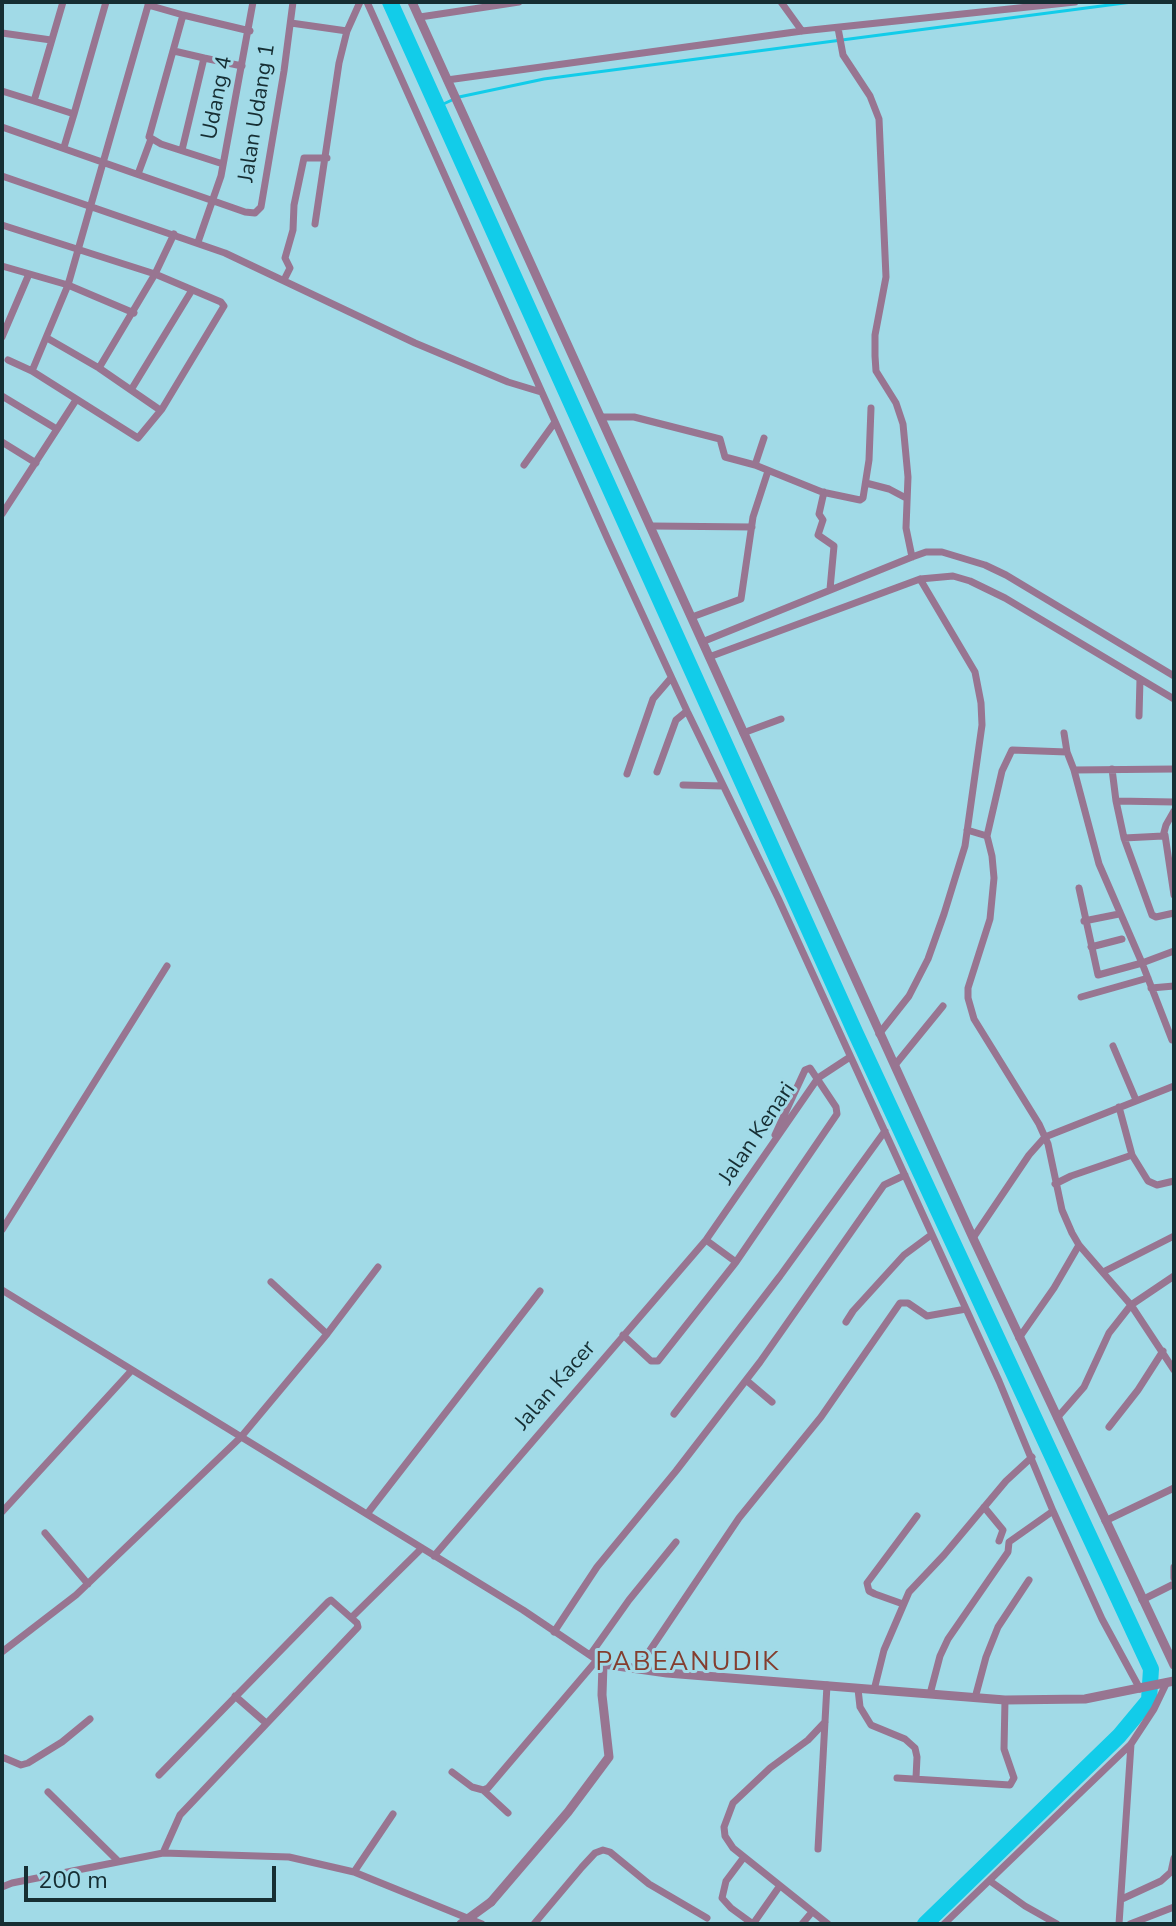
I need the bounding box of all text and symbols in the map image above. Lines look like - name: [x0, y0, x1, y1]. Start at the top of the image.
- street label: Jalan Udang 1: [234, 42, 282, 184]
- street label: Udang 4: [197, 54, 239, 142]
- street label: Jalan Kenari: [714, 1078, 802, 1190]
- street label: Jalan Kacer: [510, 1336, 602, 1436]
- district label: PABEANUDIK: [595, 1648, 781, 1680]
- scale bar: [28, 1850, 280, 1900]
- text: 200 m: [38, 1864, 108, 1896]

